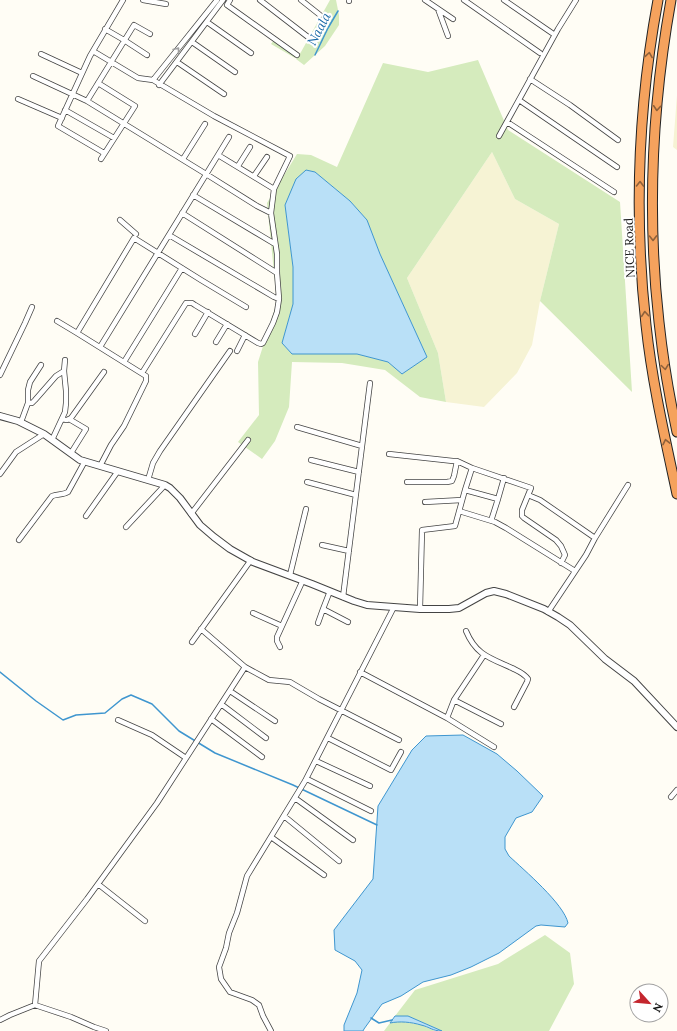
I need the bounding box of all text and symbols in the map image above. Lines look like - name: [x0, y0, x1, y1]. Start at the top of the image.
- water label: Naala: [303, 9, 335, 48]
- one-way arrow: [173, 48, 180, 55]
- one-way arrow: [644, 52, 653, 58]
- one-way arrow: [653, 105, 662, 111]
- one-way arrow: [636, 181, 644, 187]
- street label: NICE Road: [620, 218, 638, 278]
- one-way arrow: [649, 235, 658, 241]
- one-way arrow: [641, 311, 650, 317]
- one-way arrow: [660, 364, 669, 370]
- one-way arrow: [662, 439, 670, 445]
- north arrow: [629, 983, 669, 1023]
- text: N: [650, 1001, 666, 1015]

